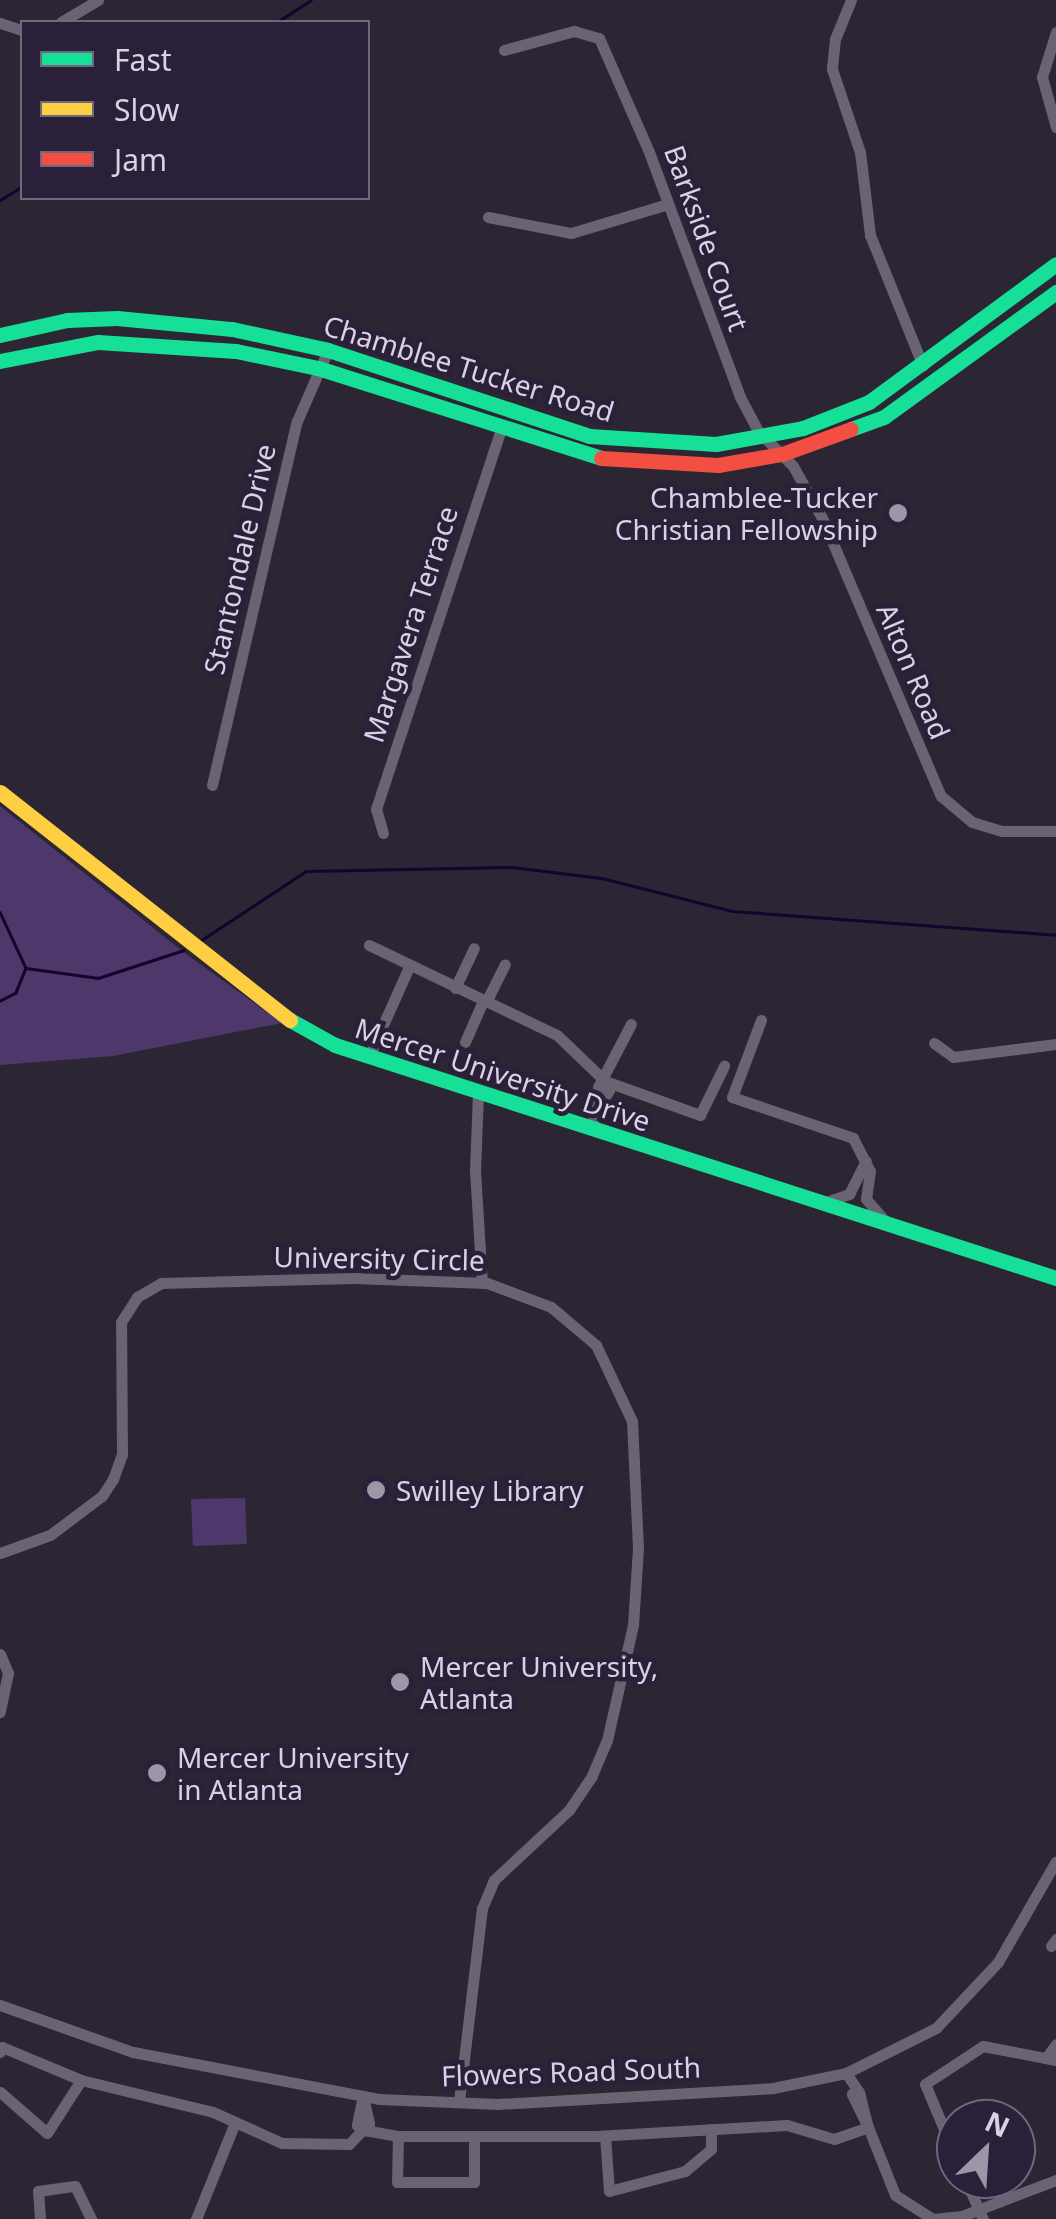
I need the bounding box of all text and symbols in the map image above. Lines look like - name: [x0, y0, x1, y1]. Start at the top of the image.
- legend: [20, 20, 370, 200]
- text: Fast: [114, 39, 172, 80]
- text: Slow: [114, 89, 179, 130]
- text: Jam: [114, 139, 167, 180]
- street label: Barkside Court: [658, 141, 756, 335]
- street label: Chamblee Tucker Road: [320, 308, 618, 428]
- street label: Stantondale Drive: [196, 441, 282, 677]
- place label: Chamblee-Tucker Christian Fellowship: [615, 480, 878, 546]
- street label: Margavera Terrace: [356, 502, 464, 746]
- marker: Chamblee-Tucker Christian Fellowship: [887, 502, 909, 524]
- street label: Alton Road: [870, 598, 958, 744]
- street label: Mercer University Drive: [351, 1010, 655, 1138]
- street label: University Circle: [273, 1239, 485, 1277]
- place label: Swilley Library: [396, 1473, 584, 1507]
- marker: Swilley Library: [365, 1479, 387, 1501]
- place label: Mercer University, Atlanta: [420, 1649, 658, 1715]
- marker: Mercer University, Atlanta: [389, 1671, 411, 1693]
- place label: Mercer University in Atlanta: [177, 1740, 409, 1806]
- marker: Mercer University in Atlanta: [146, 1762, 168, 1784]
- street label: Flowers Road South: [441, 2050, 701, 2092]
- north arrow: [936, 2099, 1036, 2199]
- text: N: [979, 2102, 1016, 2146]

